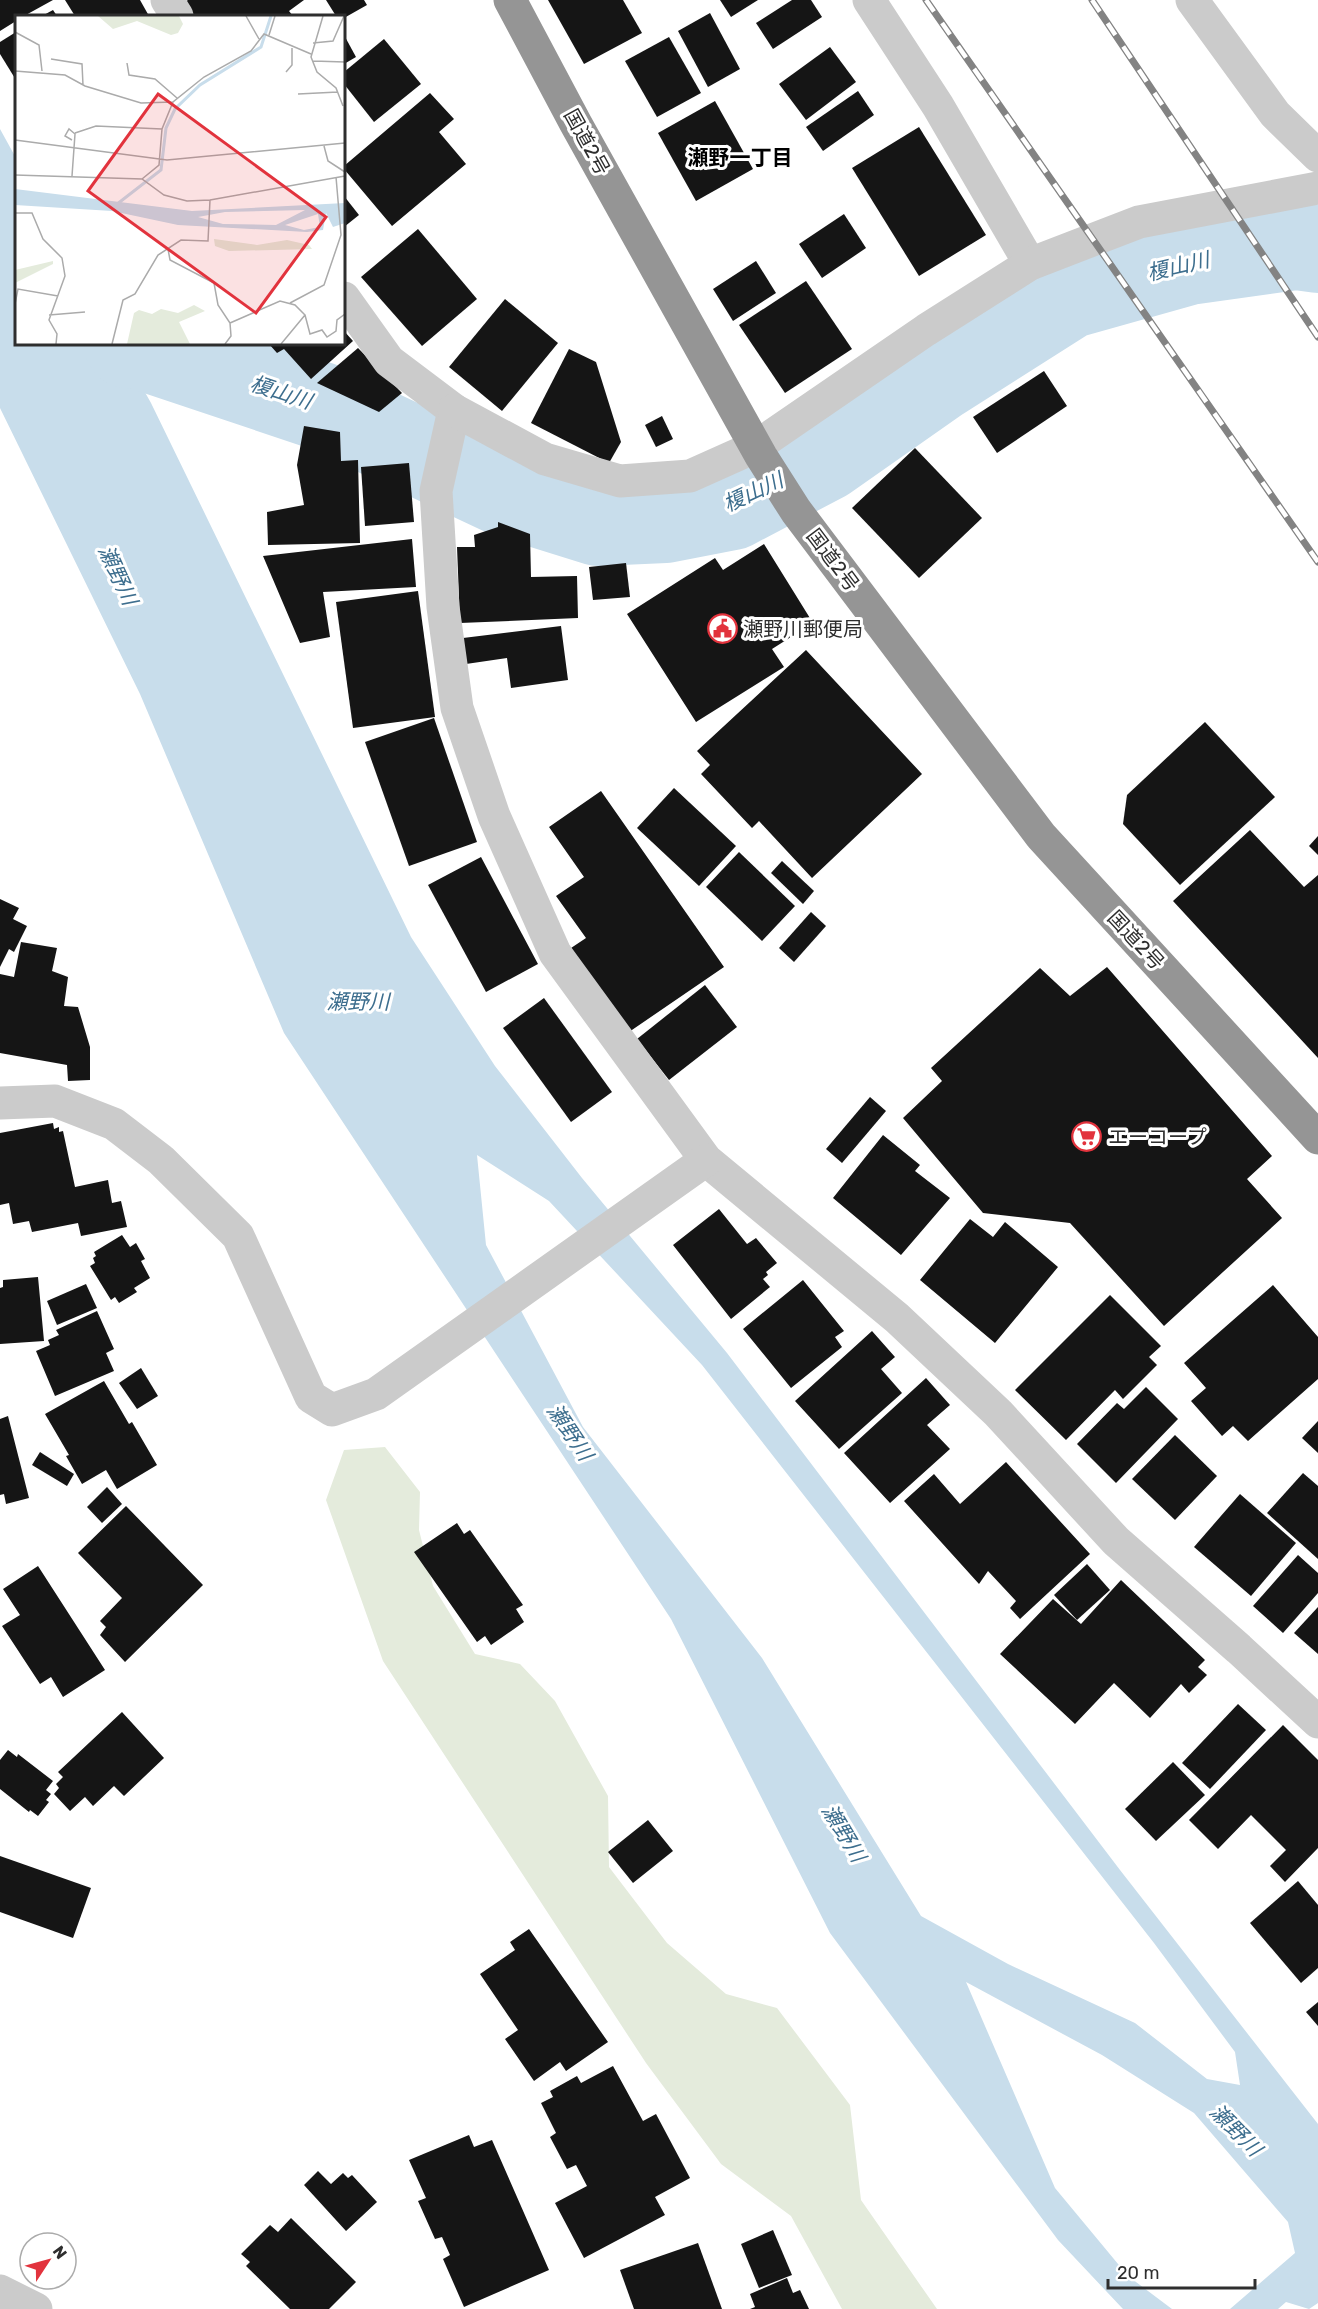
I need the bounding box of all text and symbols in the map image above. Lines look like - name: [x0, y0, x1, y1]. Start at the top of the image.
- inset map: [15, 15, 345, 345]
- street label: 国道2号: [559, 105, 615, 179]
- district label: 瀬野一丁目: [688, 145, 793, 170]
- water label: 榎山川: [1144, 246, 1213, 285]
- water label: 榎山川: [247, 370, 317, 414]
- water label: 榎山川: [719, 467, 789, 517]
- street label: 国道2号: [802, 524, 864, 596]
- water label: 瀬野川: [93, 541, 143, 611]
- public building icon: 瀬野川郵便局: [706, 613, 738, 645]
- place label: 瀬野川郵便局: [743, 617, 863, 641]
- street label: 国道2号: [1103, 906, 1169, 974]
- water label: 瀬野川: [327, 989, 391, 1014]
- supermarket icon: エーコープ: [1071, 1121, 1103, 1153]
- place label: エーコープ: [1108, 1125, 1207, 1149]
- water label: 瀬野川: [542, 1399, 599, 1467]
- water label: 瀬野川: [817, 1800, 872, 1868]
- water label: 瀬野川: [1205, 2099, 1269, 2163]
- north arrow: [18, 2231, 78, 2291]
- text: N: [49, 2242, 71, 2263]
- scale bar: [1108, 2252, 1255, 2290]
- text: 20 m: [1117, 2262, 1159, 2284]

